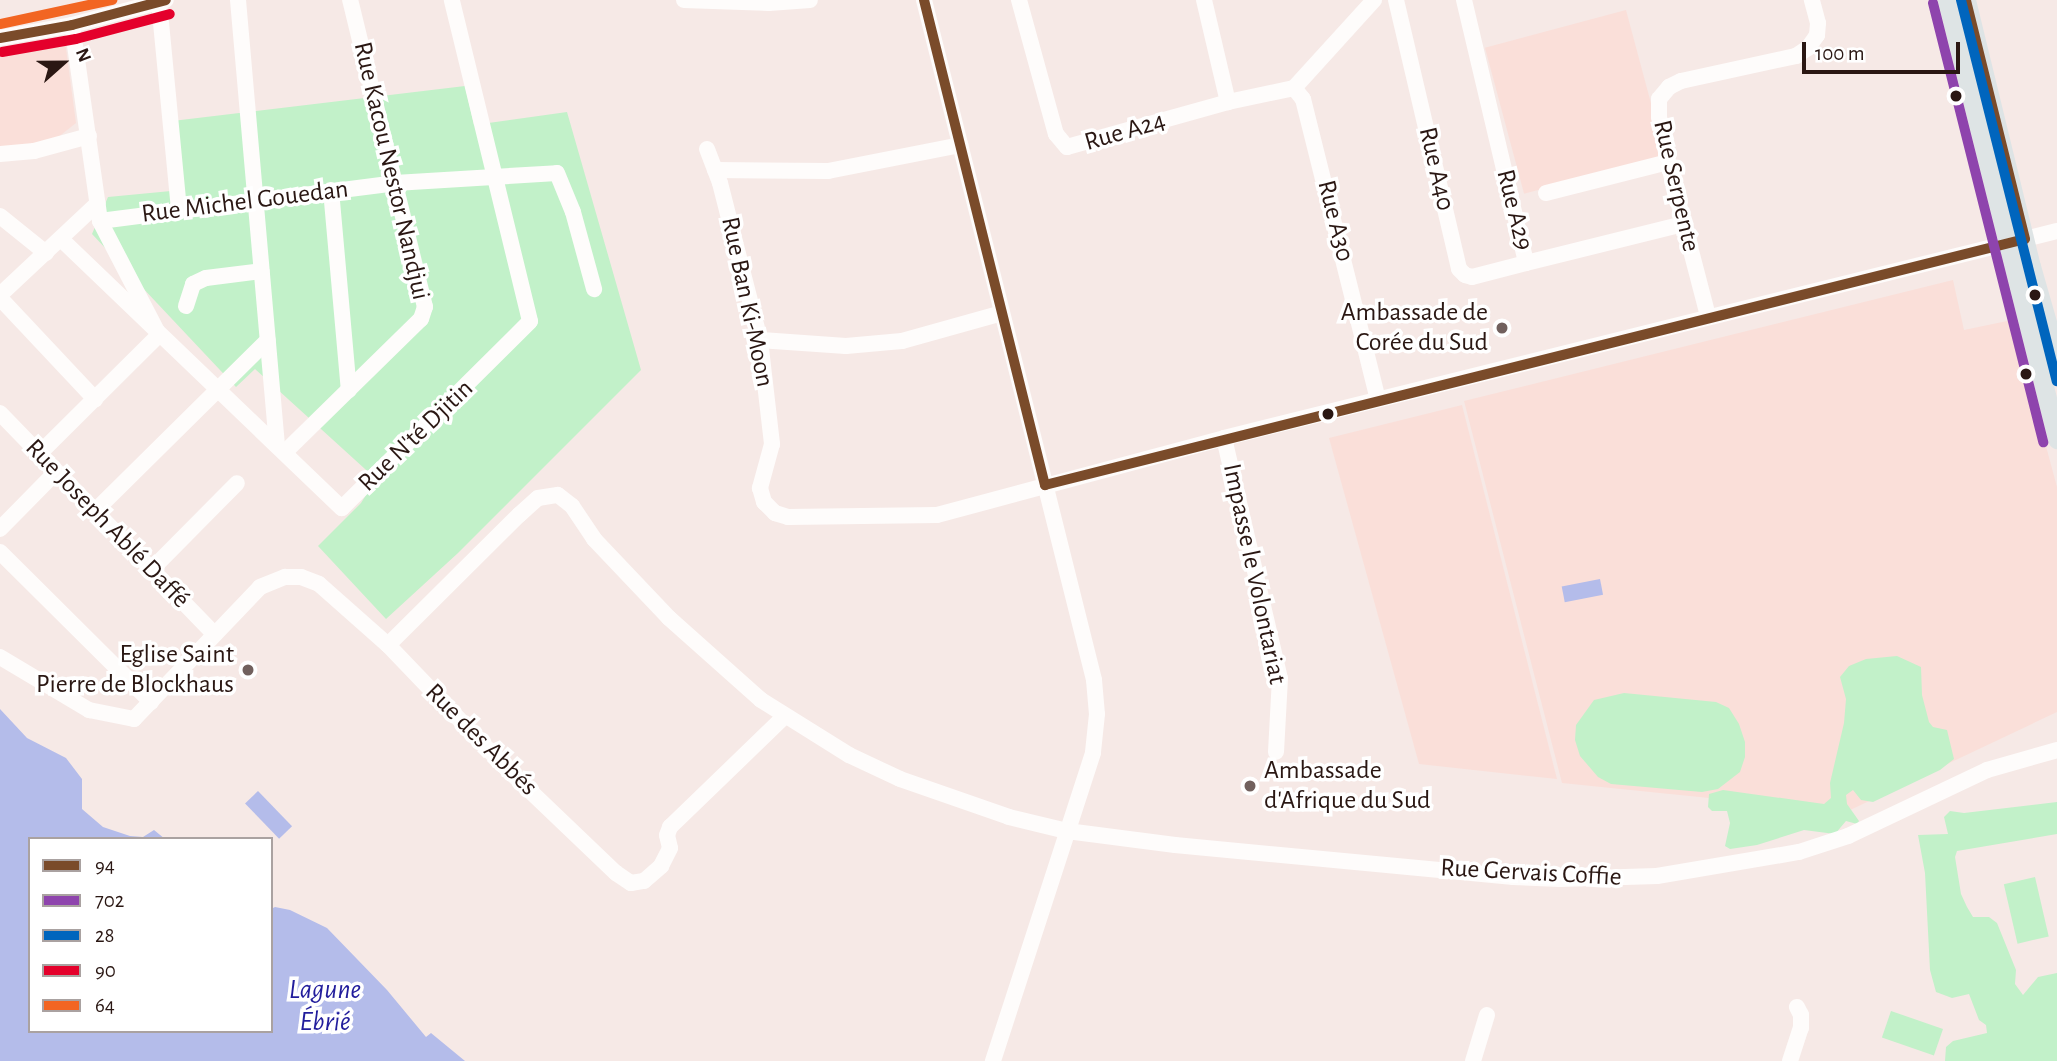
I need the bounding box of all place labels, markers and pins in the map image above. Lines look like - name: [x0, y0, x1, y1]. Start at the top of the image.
- unlabelled marker: [1949, 89, 1963, 103]
- unlabelled marker: [2028, 288, 2042, 302]
- place label: Ambassade de Corée du Sud: [1341, 297, 1488, 358]
- marker: Ambassade de Corée du Sud: [1494, 320, 1510, 336]
- unlabelled marker: [2019, 367, 2033, 381]
- unlabelled marker: [1321, 407, 1335, 421]
- place label: Eglise Saint Pierre de Blockhaus: [36, 639, 234, 700]
- marker: Eglise Saint Pierre de Blockhaus: [240, 662, 256, 678]
- place label: Ambassade d'Afrique du Sud: [1264, 755, 1431, 816]
- marker: Ambassade d'Afrique du Sud: [1242, 778, 1258, 794]

